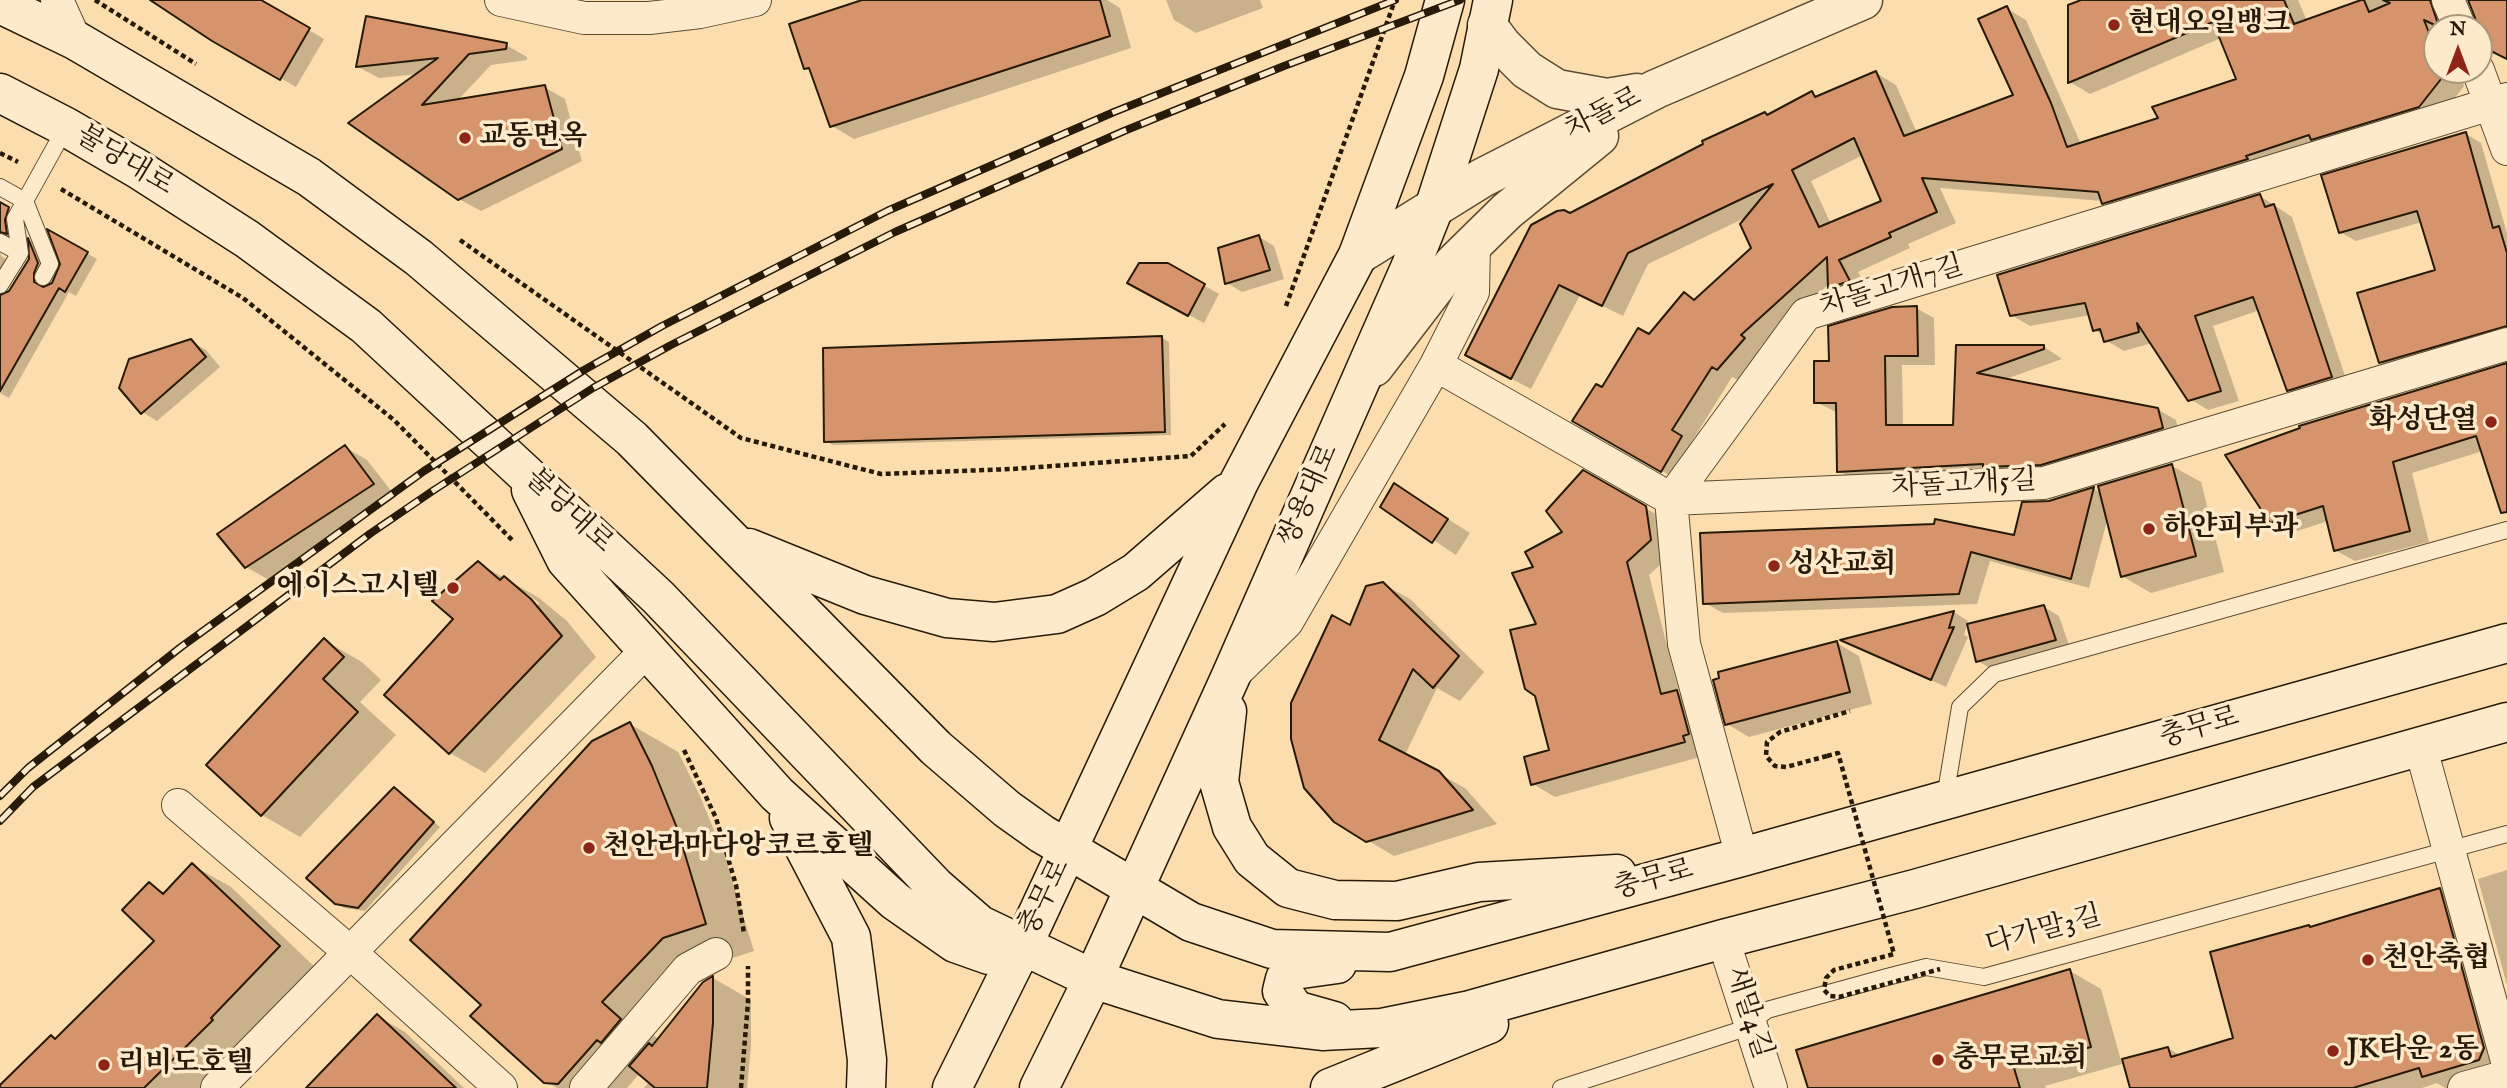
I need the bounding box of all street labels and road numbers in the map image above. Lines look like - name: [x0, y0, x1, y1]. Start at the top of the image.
- street label: 차돌로: [1560, 82, 1648, 148]
- street label: 불당대로: [69, 120, 179, 204]
- street label: 차돌고개7길: [1816, 250, 1968, 326]
- street label: 쌍용대로: [1273, 440, 1347, 552]
- street label: 불당대로: [517, 463, 619, 561]
- street label: 차돌고개5길: [1891, 465, 2037, 507]
- street label: 충무로: [2156, 702, 2244, 756]
- street label: 충무로: [1013, 854, 1079, 942]
- street label: 충무로: [1610, 854, 1698, 908]
- street label: 다가말3길: [1982, 900, 2106, 964]
- street label: 새말4길: [1716, 963, 1778, 1063]

